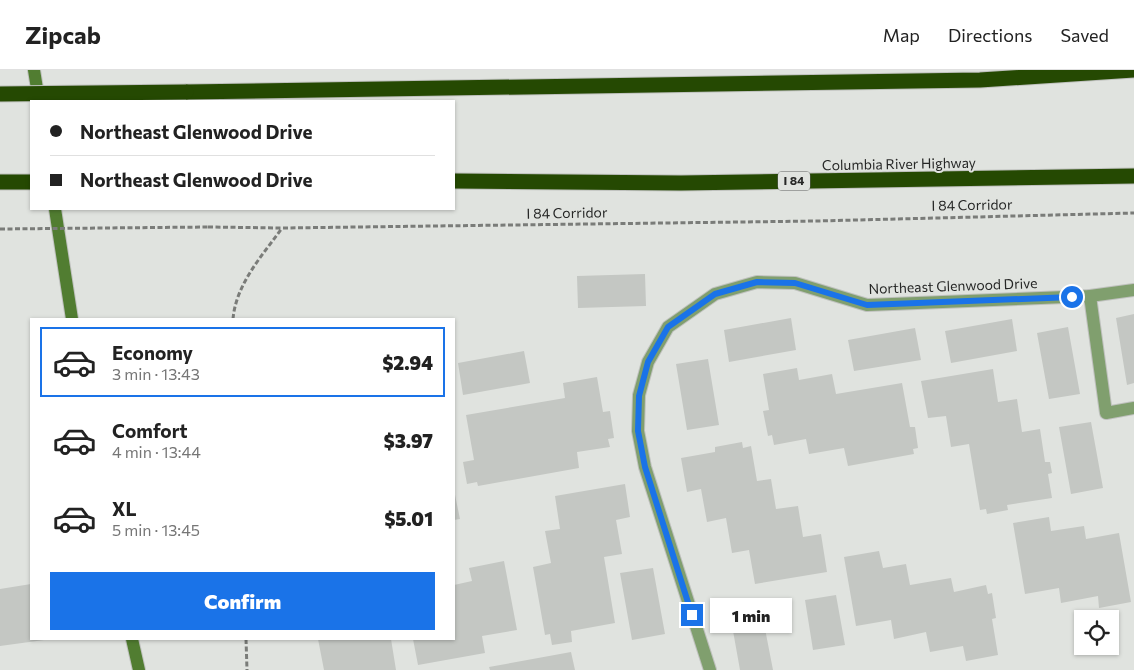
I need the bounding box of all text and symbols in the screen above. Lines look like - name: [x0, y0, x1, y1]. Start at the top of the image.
- text: Zipcab: [25, 20, 101, 49]
- text: Map: [883, 24, 920, 46]
- text: Directions: [948, 24, 1032, 46]
- text: Saved: [1060, 24, 1109, 46]
- text: Northeast Glenwood Drive: [80, 120, 312, 143]
- street label: Columbia River Highway: [822, 154, 976, 173]
- text: Northeast Glenwood Drive: [80, 168, 312, 191]
- road number: I 84: [778, 172, 810, 190]
- street label: I 84 Corridor: [931, 195, 1013, 214]
- street label: I 84 Corridor: [526, 203, 608, 222]
- street label: Northeast Glenwood Drive: [868, 274, 1038, 297]
- route start: [1061, 286, 1083, 308]
- icon: car: [52, 340, 97, 385]
- text: Economy: [112, 341, 193, 364]
- text: $2.94: [382, 351, 433, 374]
- text: 3 min · 13:43: [112, 364, 200, 383]
- icon: car: [52, 418, 97, 463]
- text: Comfort: [112, 419, 188, 442]
- text: $3.97: [384, 429, 433, 452]
- text: 4 min · 13:44: [112, 442, 201, 461]
- icon: car: [52, 496, 97, 541]
- text: XL: [112, 497, 137, 520]
- text: $5.01: [384, 507, 433, 530]
- text: 5 min · 13:45: [112, 520, 200, 539]
- button: Confirm: [50, 572, 435, 630]
- callout: 1 min: [710, 598, 792, 632]
- route end: [681, 604, 703, 626]
- text: 1 min: [732, 606, 770, 625]
- map controls: [1074, 610, 1119, 655]
- button: locate: [1074, 610, 1119, 655]

